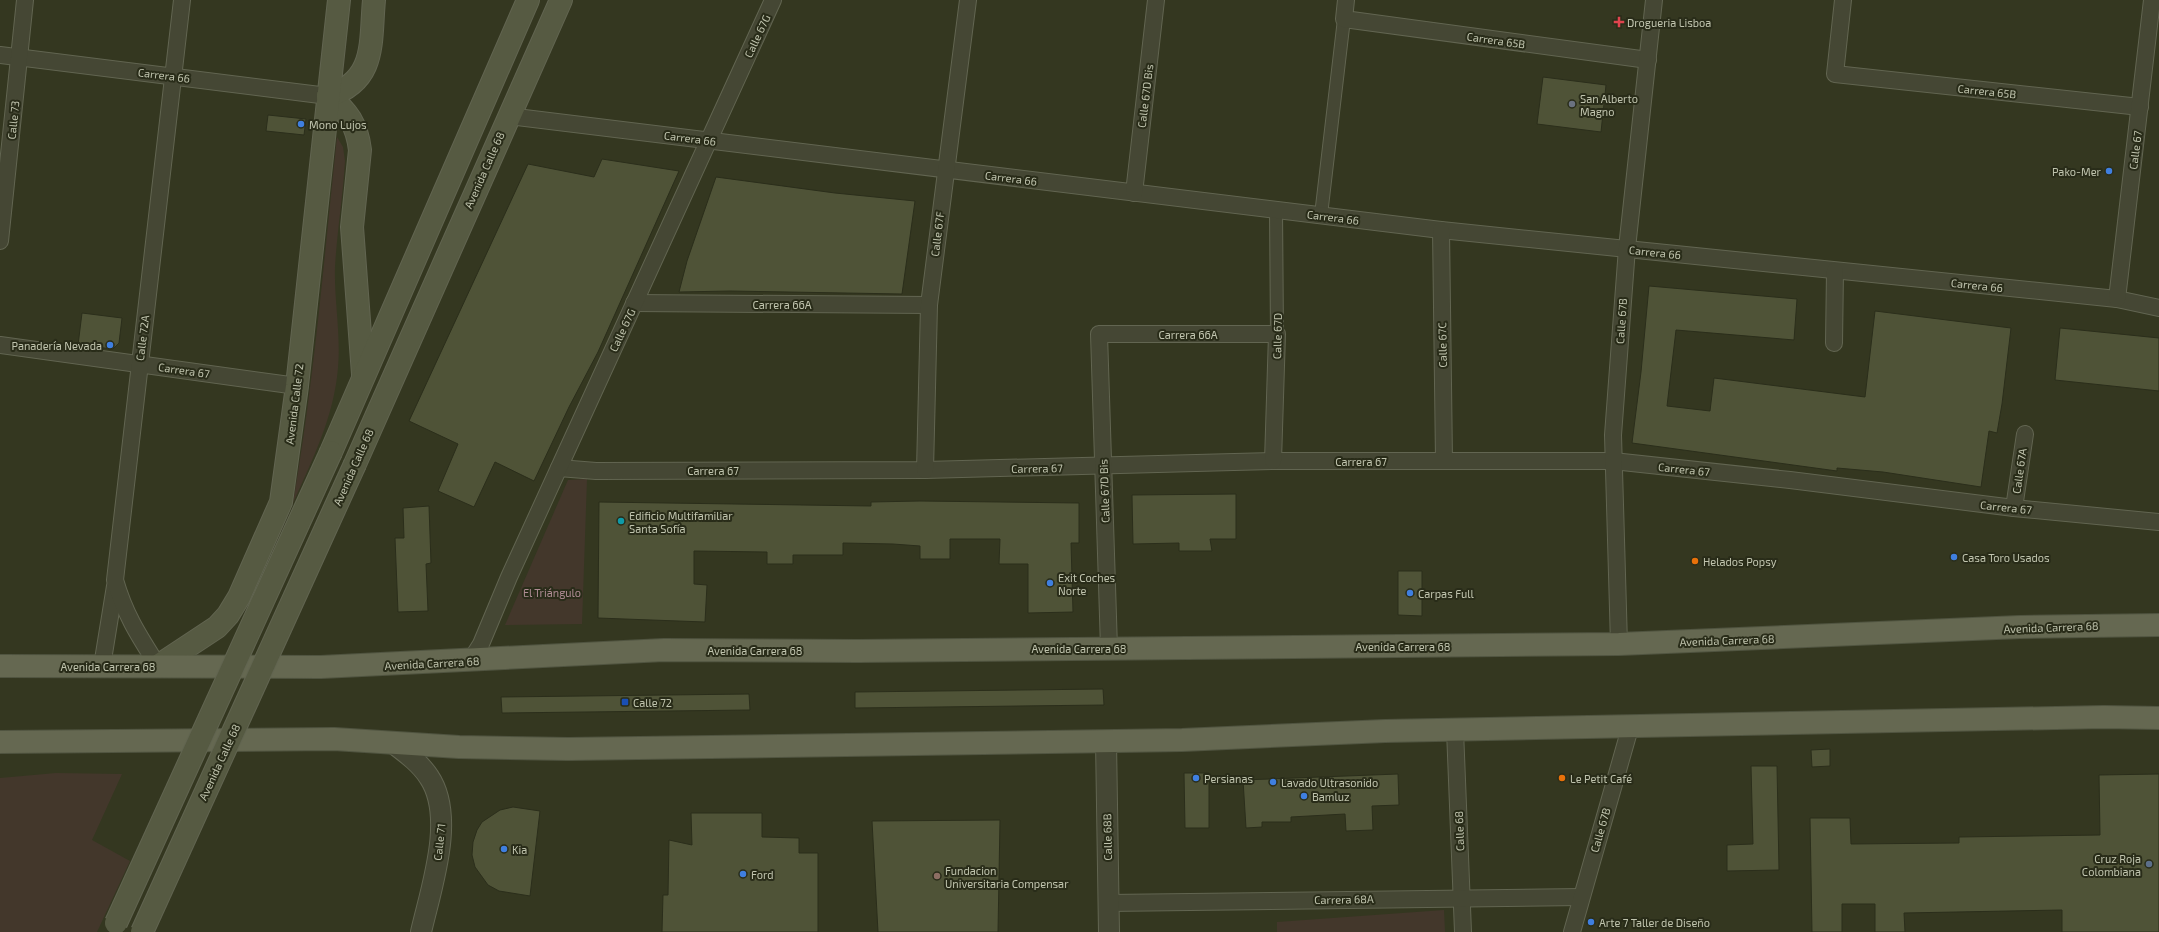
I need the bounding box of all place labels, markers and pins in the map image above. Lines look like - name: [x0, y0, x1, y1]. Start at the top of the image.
- place label: Drogueria Lisboa: [1627, 16, 1711, 29]
- marker: Drogueria Lisboa: [1614, 17, 1624, 27]
- place label: San Alberto Magno: [1580, 92, 1638, 118]
- marker: San Alberto Magno: [1567, 99, 1577, 109]
- place label: Mono Lujos: [309, 118, 367, 132]
- marker: Mono Lujos: [296, 119, 306, 129]
- place label: Pako-Mer: [2052, 165, 2102, 178]
- marker: Pako-Mer: [2104, 166, 2114, 176]
- place label: Panadería Nevada: [11, 339, 102, 352]
- marker: Panadería Nevada: [105, 340, 115, 350]
- place label: Edificio Multifamiliar Santa Sofía: [629, 509, 733, 535]
- marker: Edificio Multifamiliar Santa Sofía: [616, 516, 626, 526]
- place label: Casa Toro Usados: [1962, 551, 2050, 564]
- marker: Casa Toro Usados: [1949, 552, 1959, 562]
- place label: Helados Popsy: [1703, 555, 1777, 568]
- marker: Helados Popsy: [1690, 556, 1700, 566]
- place label: Exit Coches Norte: [1058, 571, 1116, 597]
- marker: Exit Coches Norte: [1045, 578, 1055, 588]
- place label: Carpas Full: [1418, 587, 1474, 600]
- marker: Carpas Full: [1405, 588, 1415, 598]
- place label: Calle 72: [633, 696, 672, 709]
- marker: Calle 72: [620, 697, 630, 707]
- place label: Persianas: [1204, 772, 1254, 785]
- place label: Le Petit Café: [1570, 772, 1632, 785]
- marker: Persianas: [1191, 773, 1201, 783]
- marker: Le Petit Café: [1557, 773, 1567, 783]
- place label: Lavado Ultrasonido: [1281, 776, 1378, 789]
- marker: Lavado Ultrasonido: [1268, 777, 1278, 787]
- place label: Bamluz: [1312, 790, 1350, 803]
- marker: Bamluz: [1299, 791, 1309, 801]
- place label: Kia: [512, 843, 527, 856]
- marker: Kia: [499, 844, 509, 854]
- place label: Cruz Roja Colombiana: [2082, 852, 2141, 878]
- marker: Cruz Roja Colombiana: [2144, 859, 2154, 869]
- place label: Fundacion Universitaria Compensar: [945, 864, 1069, 890]
- place label: Ford: [751, 868, 774, 881]
- marker: Ford: [738, 869, 748, 879]
- marker: Fundacion Universitaria Compensar: [932, 871, 942, 881]
- place label: Arte 7 Taller de Diseño: [1599, 916, 1710, 929]
- marker: Arte 7 Taller de Diseño: [1586, 917, 1596, 927]

